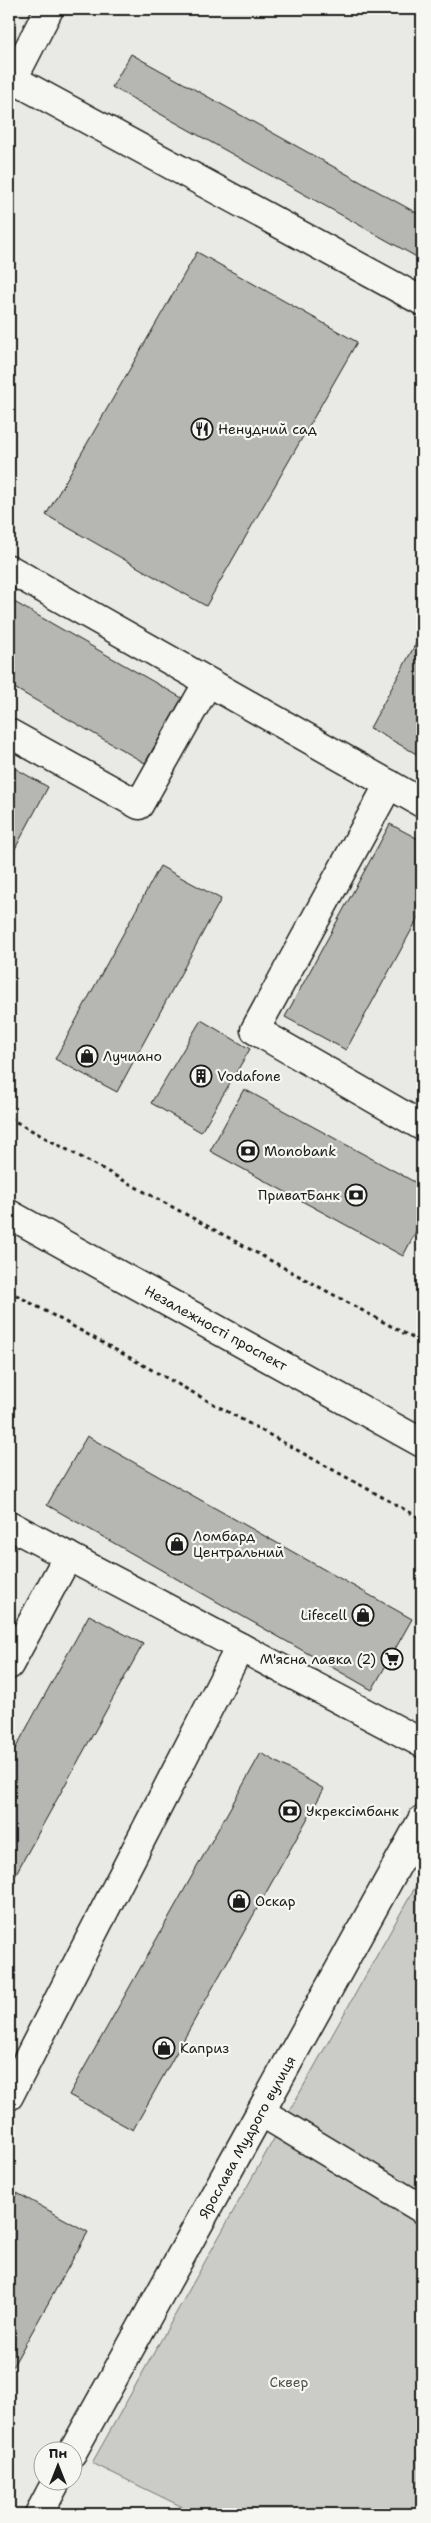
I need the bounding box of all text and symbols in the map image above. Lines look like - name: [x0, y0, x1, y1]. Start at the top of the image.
- restaurant icon: Ненудний сад: [190, 417, 214, 441]
- place label: Ненудний сад: [218, 420, 317, 438]
- shop icon: Лучиано: [75, 1044, 99, 1068]
- place label: Лучиано: [103, 1047, 162, 1065]
- building icon: Vodafone: [189, 1064, 213, 1088]
- place label: Vodafone: [217, 1067, 281, 1085]
- bank icon: Monobank: [236, 1139, 260, 1163]
- place label: Monobank: [264, 1142, 336, 1160]
- bank icon: ПриватБанк: [344, 1183, 368, 1207]
- place label: ПриватБанк: [258, 1186, 341, 1204]
- street label: Незалежності проспект: [141, 1281, 291, 1375]
- place label: Ломбард Центральний: [193, 1527, 284, 1561]
- shop icon: Ломбард Центральний: [165, 1532, 189, 1556]
- shop icon: Lifecell: [351, 1603, 375, 1627]
- place label: Lifecell: [301, 1606, 348, 1624]
- supermarket icon: М'ясна лавка (2): [380, 1647, 404, 1671]
- place label: М'ясна лавка (2): [260, 1650, 376, 1668]
- bank icon: Укрексімбанк: [278, 1799, 302, 1823]
- place label: Укрексімбанк: [306, 1802, 400, 1820]
- shop icon: Оскар: [227, 1889, 251, 1913]
- place label: Оскар: [255, 1892, 296, 1910]
- shop icon: Каприз: [152, 2036, 176, 2060]
- place label: Каприз: [180, 2039, 229, 2057]
- street label: Ярослава Мудрого вулиця: [195, 2052, 299, 2222]
- park label: Сквер: [270, 2373, 309, 2391]
- north arrow: [32, 2440, 82, 2490]
- text: Пн: [49, 2444, 67, 2462]

